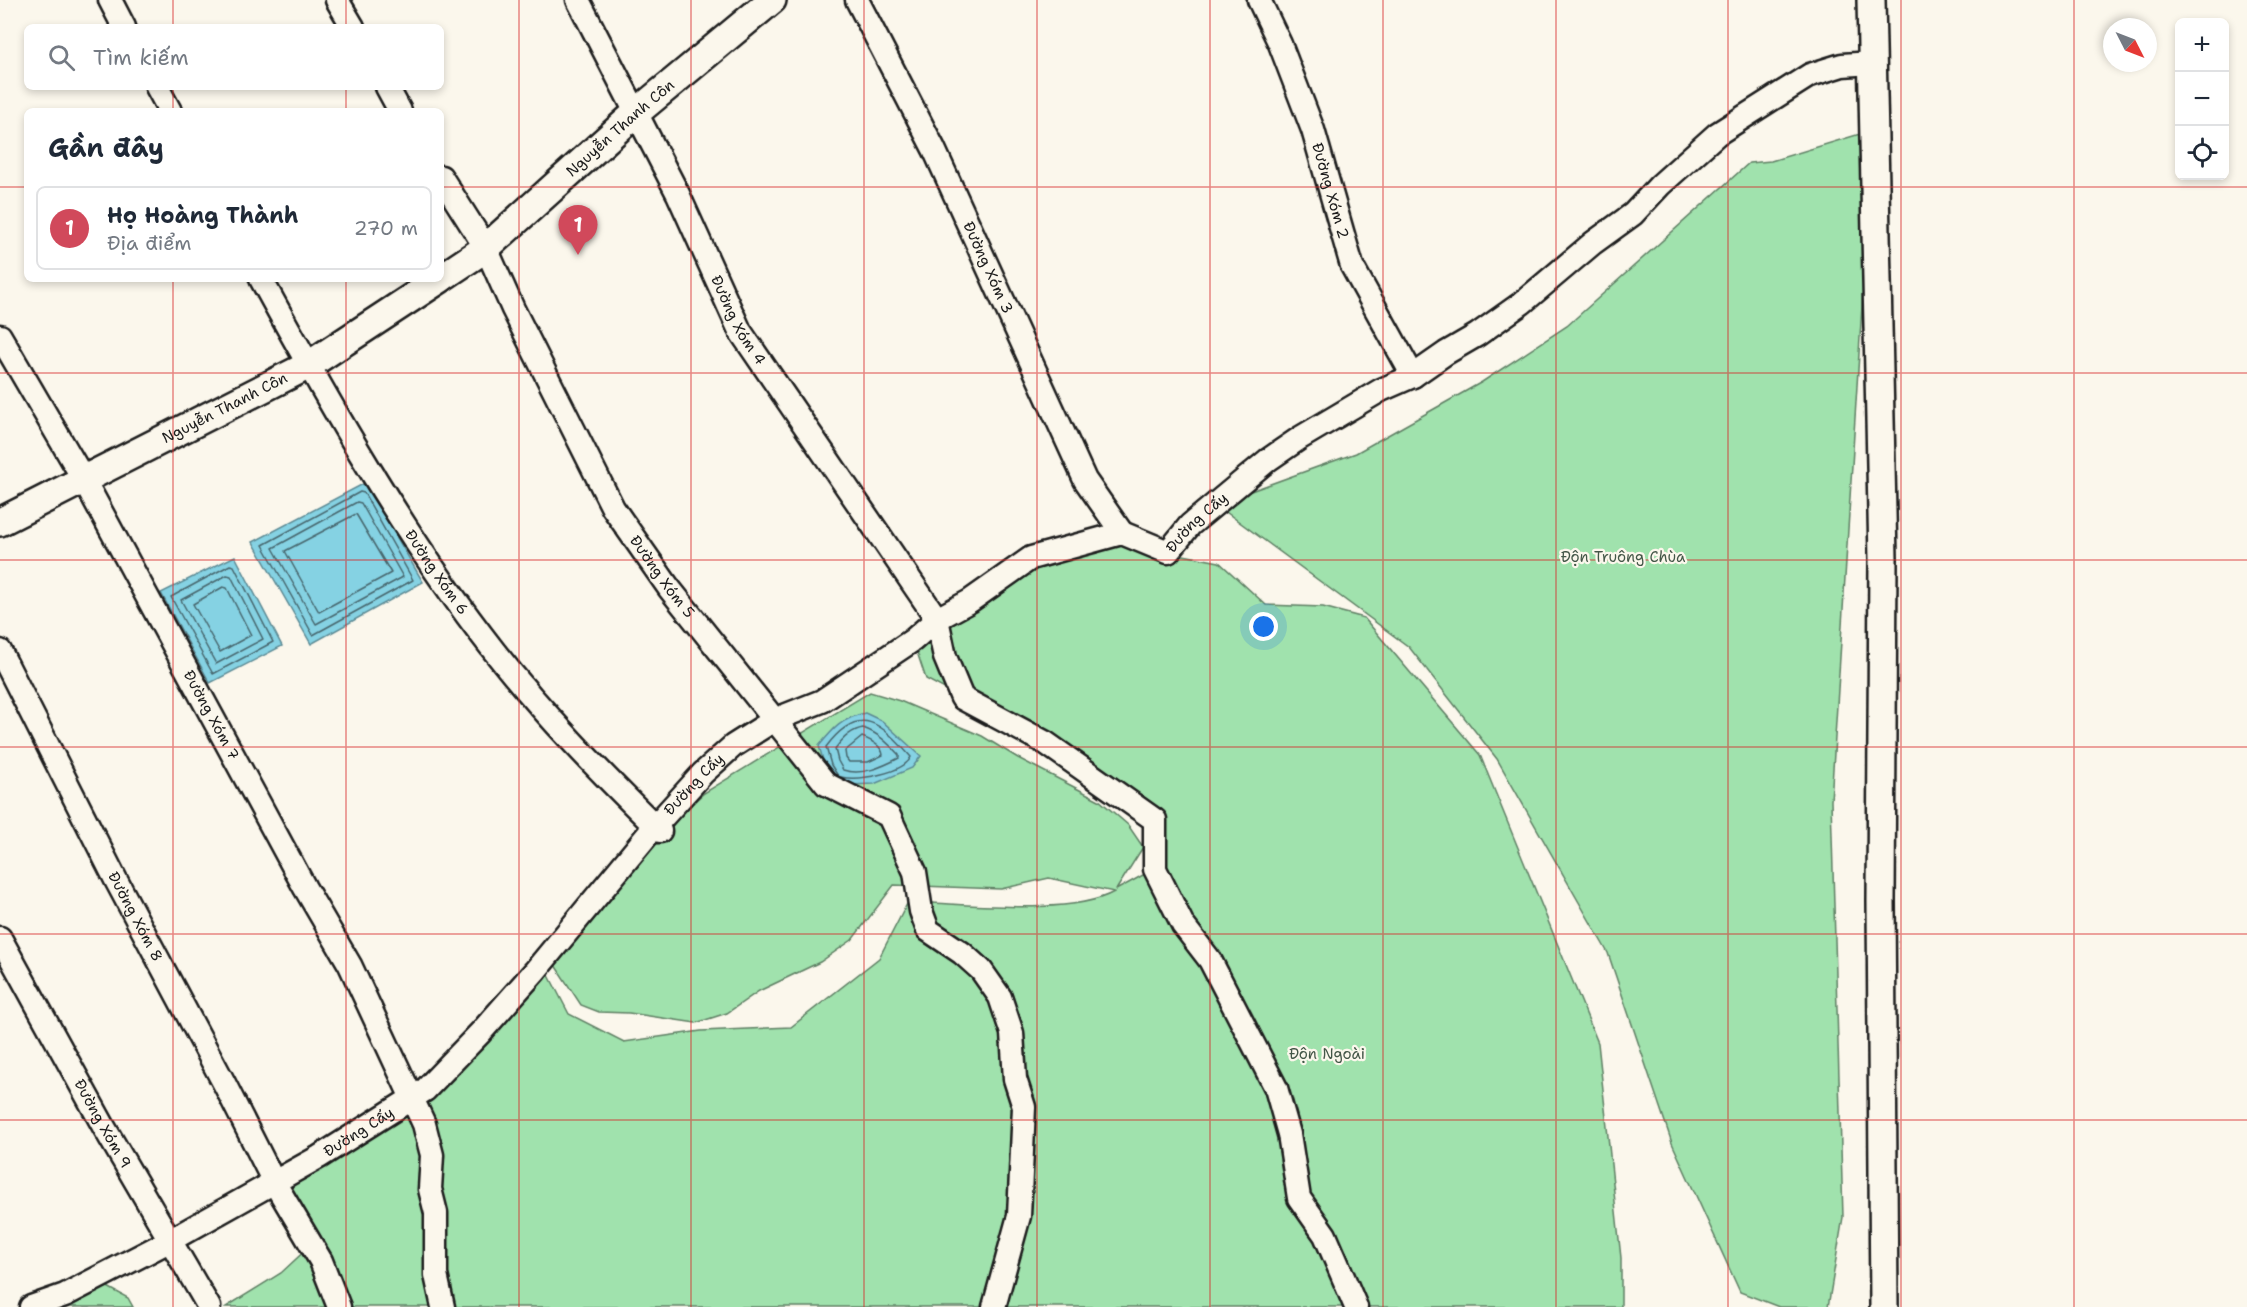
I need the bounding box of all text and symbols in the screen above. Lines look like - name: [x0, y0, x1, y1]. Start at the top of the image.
- north arrow: [2103, 18, 2157, 72]
- map controls: [2175, 18, 2229, 180]
- button: +: [2175, 18, 2229, 72]
- search box: [24, 24, 444, 90]
- icon: search: [45, 41, 78, 74]
- text: Tìm kiếm: [93, 43, 189, 72]
- button: −: [2175, 72, 2229, 126]
- street label: Nguyễn Thanh Côn: [562, 75, 679, 181]
- button: locate: [2175, 126, 2229, 180]
- text: Gần đây: [48, 130, 164, 165]
- street label: Đường Xóm 2: [1307, 140, 1354, 241]
- text: Họ Hoàng Thành: [107, 201, 299, 230]
- pin: 1: [558, 206, 598, 255]
- text: 1: [65, 215, 74, 241]
- text: 270 m: [354, 215, 418, 241]
- street label: Đường Xóm 3: [958, 218, 1018, 317]
- text: Địa điểm: [107, 230, 192, 256]
- street label: Đường Xóm 4: [706, 272, 770, 369]
- street label: Nguyễn Thanh Côn: [159, 368, 291, 448]
- street label: Đường Cấy: [1161, 488, 1232, 557]
- street label: Đường Xóm 6: [400, 526, 473, 619]
- street label: Đường Xóm 5: [625, 531, 699, 622]
- park label: Độn Truông Chùa: [1561, 547, 1686, 567]
- your location: [1249, 612, 1278, 641]
- street label: Đường Xóm 7: [179, 667, 244, 763]
- street label: Đường Cấy: [659, 749, 728, 820]
- street label: Đường Xóm 8: [103, 868, 167, 965]
- park label: Độn Ngoài: [1289, 1044, 1365, 1064]
- street label: Đường Xóm 9: [70, 1076, 136, 1172]
- street label: Đường Cấy: [320, 1102, 397, 1162]

